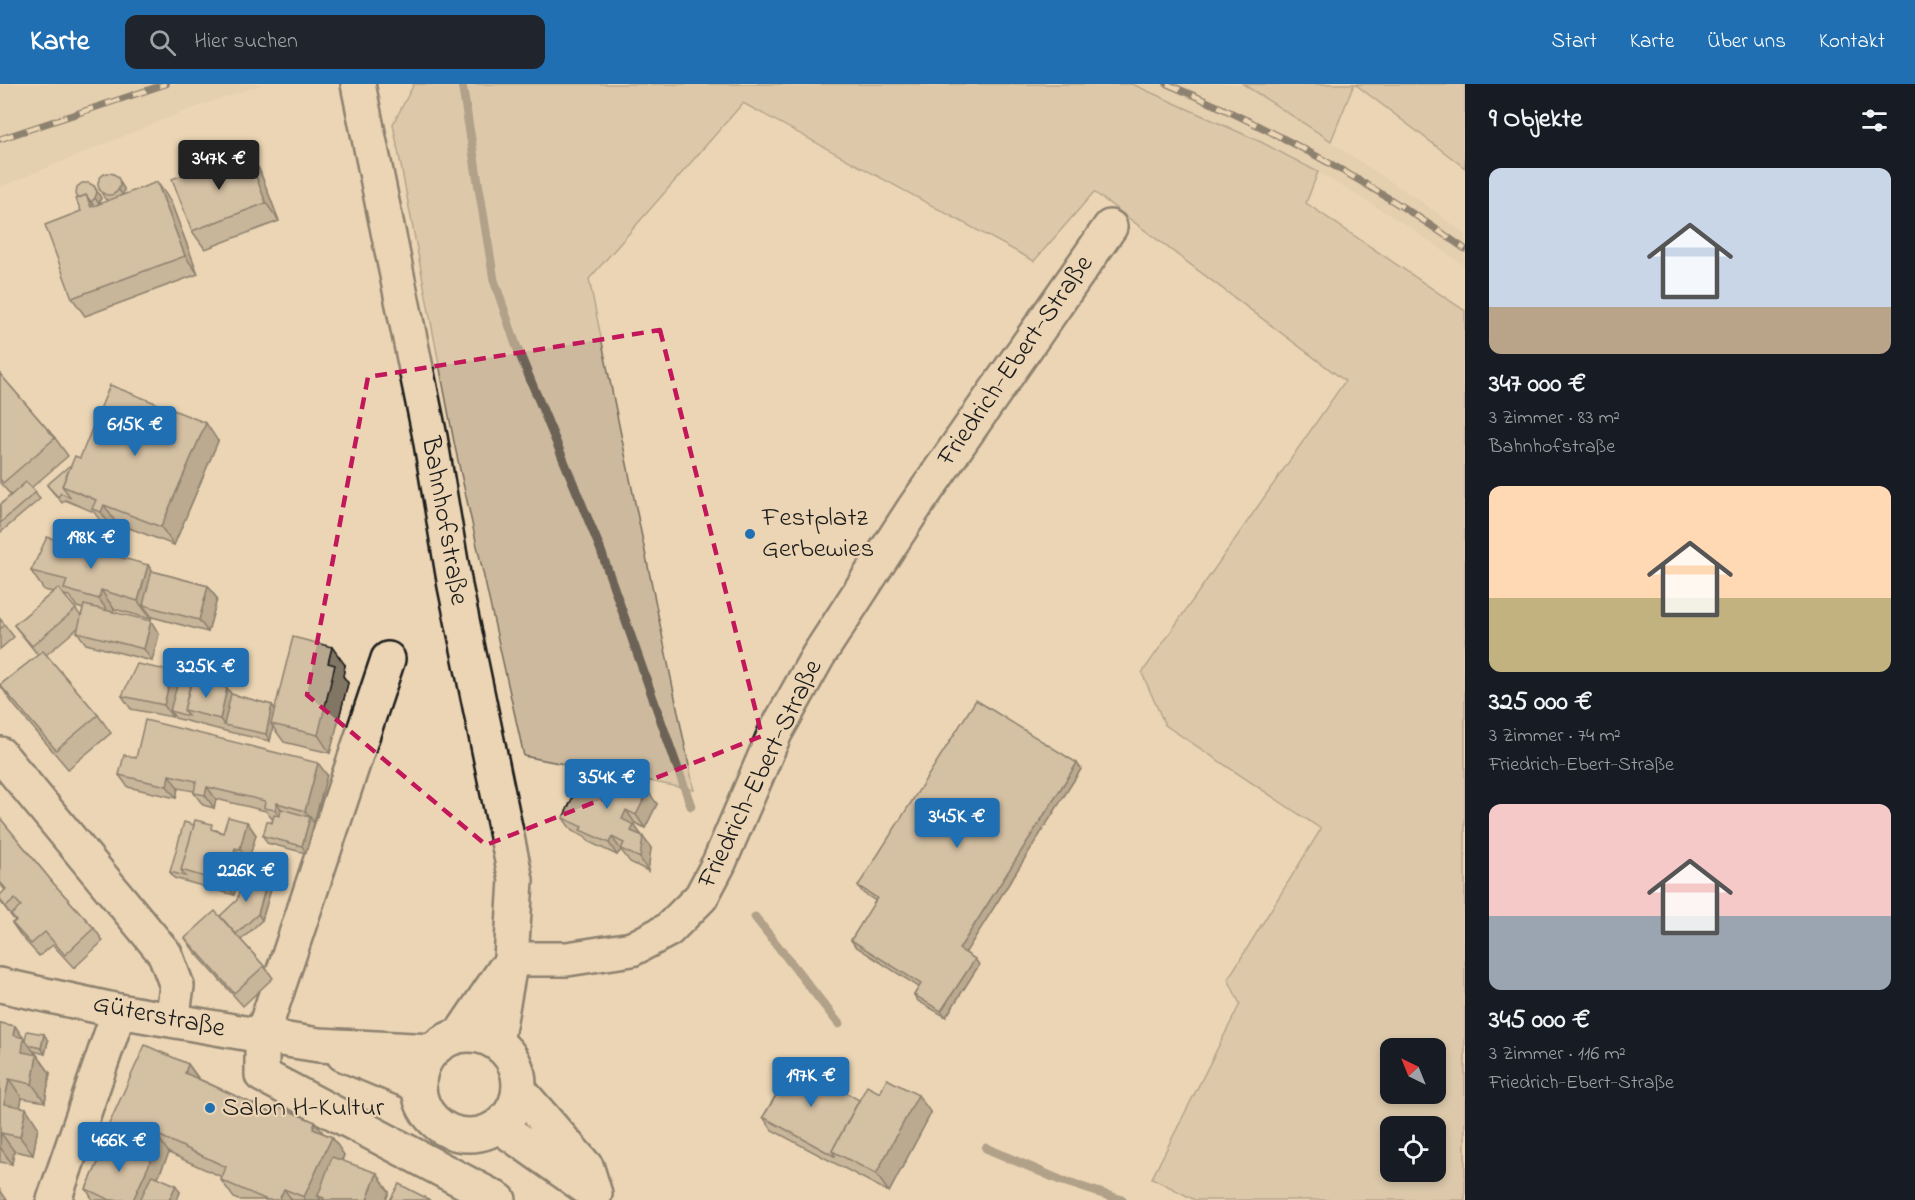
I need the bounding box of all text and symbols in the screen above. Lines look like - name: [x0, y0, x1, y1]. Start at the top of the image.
- search box: [125, 15, 545, 69]
- text: Karte: [30, 22, 89, 63]
- icon: search: [146, 26, 179, 59]
- text: Hier suchen: [194, 26, 298, 58]
- text: Start: [1551, 27, 1597, 57]
- text: Karte: [1630, 27, 1674, 57]
- text: Über uns: [1707, 27, 1786, 57]
- text: Kontakt: [1819, 27, 1885, 57]
- text: 9 Objekte: [1489, 101, 1582, 139]
- icon: filters: [1858, 104, 1891, 137]
- pin: 347K €: [170, 140, 268, 191]
- text: 347K €: [192, 145, 246, 174]
- icon: home: [1636, 207, 1744, 315]
- street label: Friedrich-Ebert-Straße: [928, 247, 1104, 475]
- text: 347 000 €: [1489, 366, 1586, 404]
- text: 3 Zimmer · 83 m²: [1489, 404, 1620, 433]
- pin: 615K €: [86, 406, 184, 457]
- text: 615K €: [107, 411, 163, 440]
- street label: Bahnhofstraße: [410, 433, 478, 609]
- text: Bahnhofstraße: [1489, 433, 1615, 462]
- place label: Festplatz Gerbewies: [761, 499, 874, 569]
- pin: 198K €: [42, 519, 140, 570]
- text: 198K €: [67, 524, 115, 553]
- icon: home: [1636, 525, 1744, 633]
- marker: Festplatz Gerbewies: [743, 527, 757, 541]
- pin: 325K €: [157, 648, 255, 699]
- street label: Friedrich-Ebert-Straße: [688, 652, 834, 896]
- text: 325K €: [177, 653, 235, 682]
- text: 325 000 €: [1489, 684, 1592, 722]
- text: 3 Zimmer · 74 m²: [1489, 722, 1621, 751]
- text: Friedrich-Ebert-Straße: [1489, 751, 1674, 780]
- pin: 354K €: [558, 759, 656, 810]
- text: 354K €: [579, 764, 635, 793]
- pin: 345K €: [908, 798, 1006, 849]
- text: 345K €: [929, 803, 985, 832]
- icon: home: [1636, 843, 1744, 951]
- pin: 226K €: [197, 852, 295, 903]
- text: 226K €: [217, 857, 275, 886]
- street label: Güterstraße: [90, 985, 229, 1049]
- text: 345 000 €: [1489, 1002, 1590, 1040]
- north arrow: [1380, 1038, 1446, 1104]
- map controls: [1380, 1038, 1446, 1182]
- text: 3 Zimmer · 116 m²: [1489, 1040, 1626, 1069]
- pin: 197K €: [762, 1057, 860, 1108]
- text: 197K €: [786, 1062, 836, 1091]
- text: Friedrich-Ebert-Straße: [1489, 1069, 1674, 1098]
- place label: Salon H-Kultur: [222, 1089, 385, 1128]
- marker: Salon H-Kultur: [203, 1101, 217, 1115]
- button: locate: [1380, 1116, 1446, 1182]
- pin: 466K €: [70, 1122, 168, 1173]
- text: 466K €: [92, 1127, 146, 1156]

